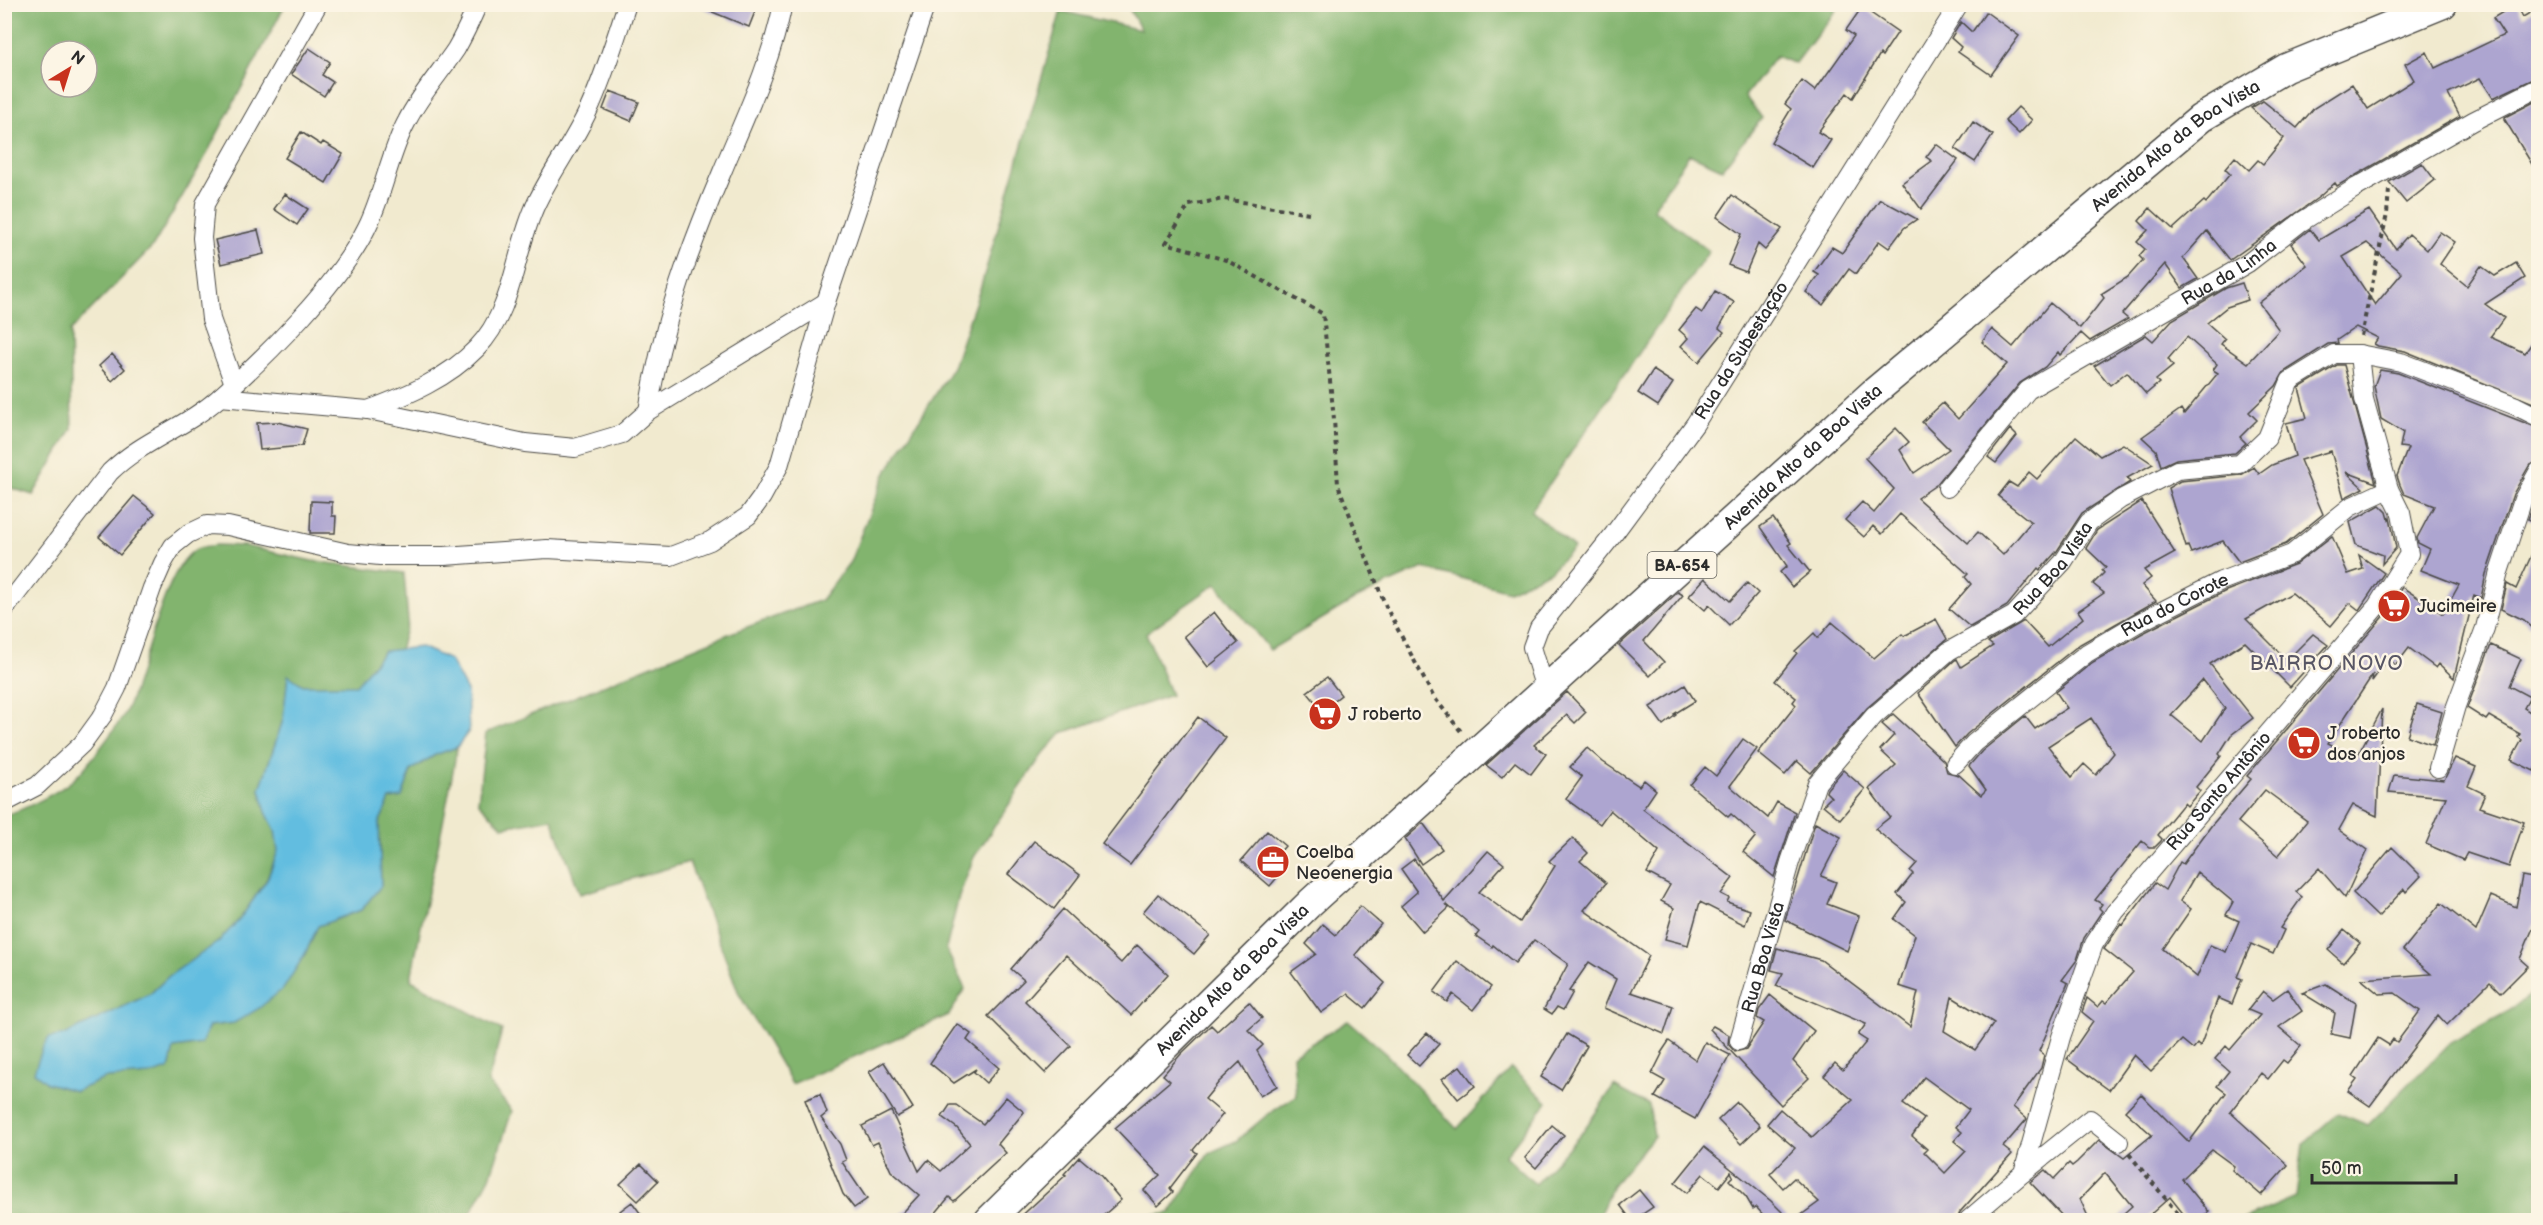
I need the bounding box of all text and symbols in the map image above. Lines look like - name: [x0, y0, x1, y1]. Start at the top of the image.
- north arrow: [39, 39, 99, 99]
- text: N: [67, 47, 88, 70]
- street label: Avenida Alto da Boa Vista: [2087, 76, 2264, 216]
- street label: Rua da Linha: [2178, 235, 2281, 310]
- street label: Rua da Subestação: [1691, 278, 1793, 424]
- street label: Avenida Alto da Boa Vista: [1719, 380, 1887, 534]
- street label: Rua Boa Vista: [2009, 518, 2097, 620]
- road number: BA-654: [1648, 552, 1716, 578]
- street label: Rua do Corote: [2117, 569, 2232, 642]
- supermarket icon: Jucimeire: [2376, 588, 2412, 624]
- place label: Jucimeire: [2417, 596, 2497, 617]
- district label: BAIRRO NOVO: [2250, 652, 2404, 676]
- supermarket icon: J roberto: [1307, 696, 1343, 732]
- place label: J roberto: [1348, 704, 1422, 725]
- place label: J roberto dos anjos: [2327, 723, 2405, 765]
- supermarket icon: J roberto dos anjos: [2286, 725, 2322, 761]
- street label: Rua Santo Antônio: [2162, 727, 2276, 855]
- place label: Coelba Neoenergia: [1296, 842, 1393, 884]
- office icon: Coelba Neoenergia: [1255, 844, 1291, 880]
- street label: Avenida Alto da Boa Vista: [1152, 900, 1314, 1060]
- street label: Rua Boa Vista: [1738, 900, 1789, 1015]
- scale bar: [2312, 1147, 2456, 1185]
- text: 50 m: [2321, 1158, 2362, 1179]

